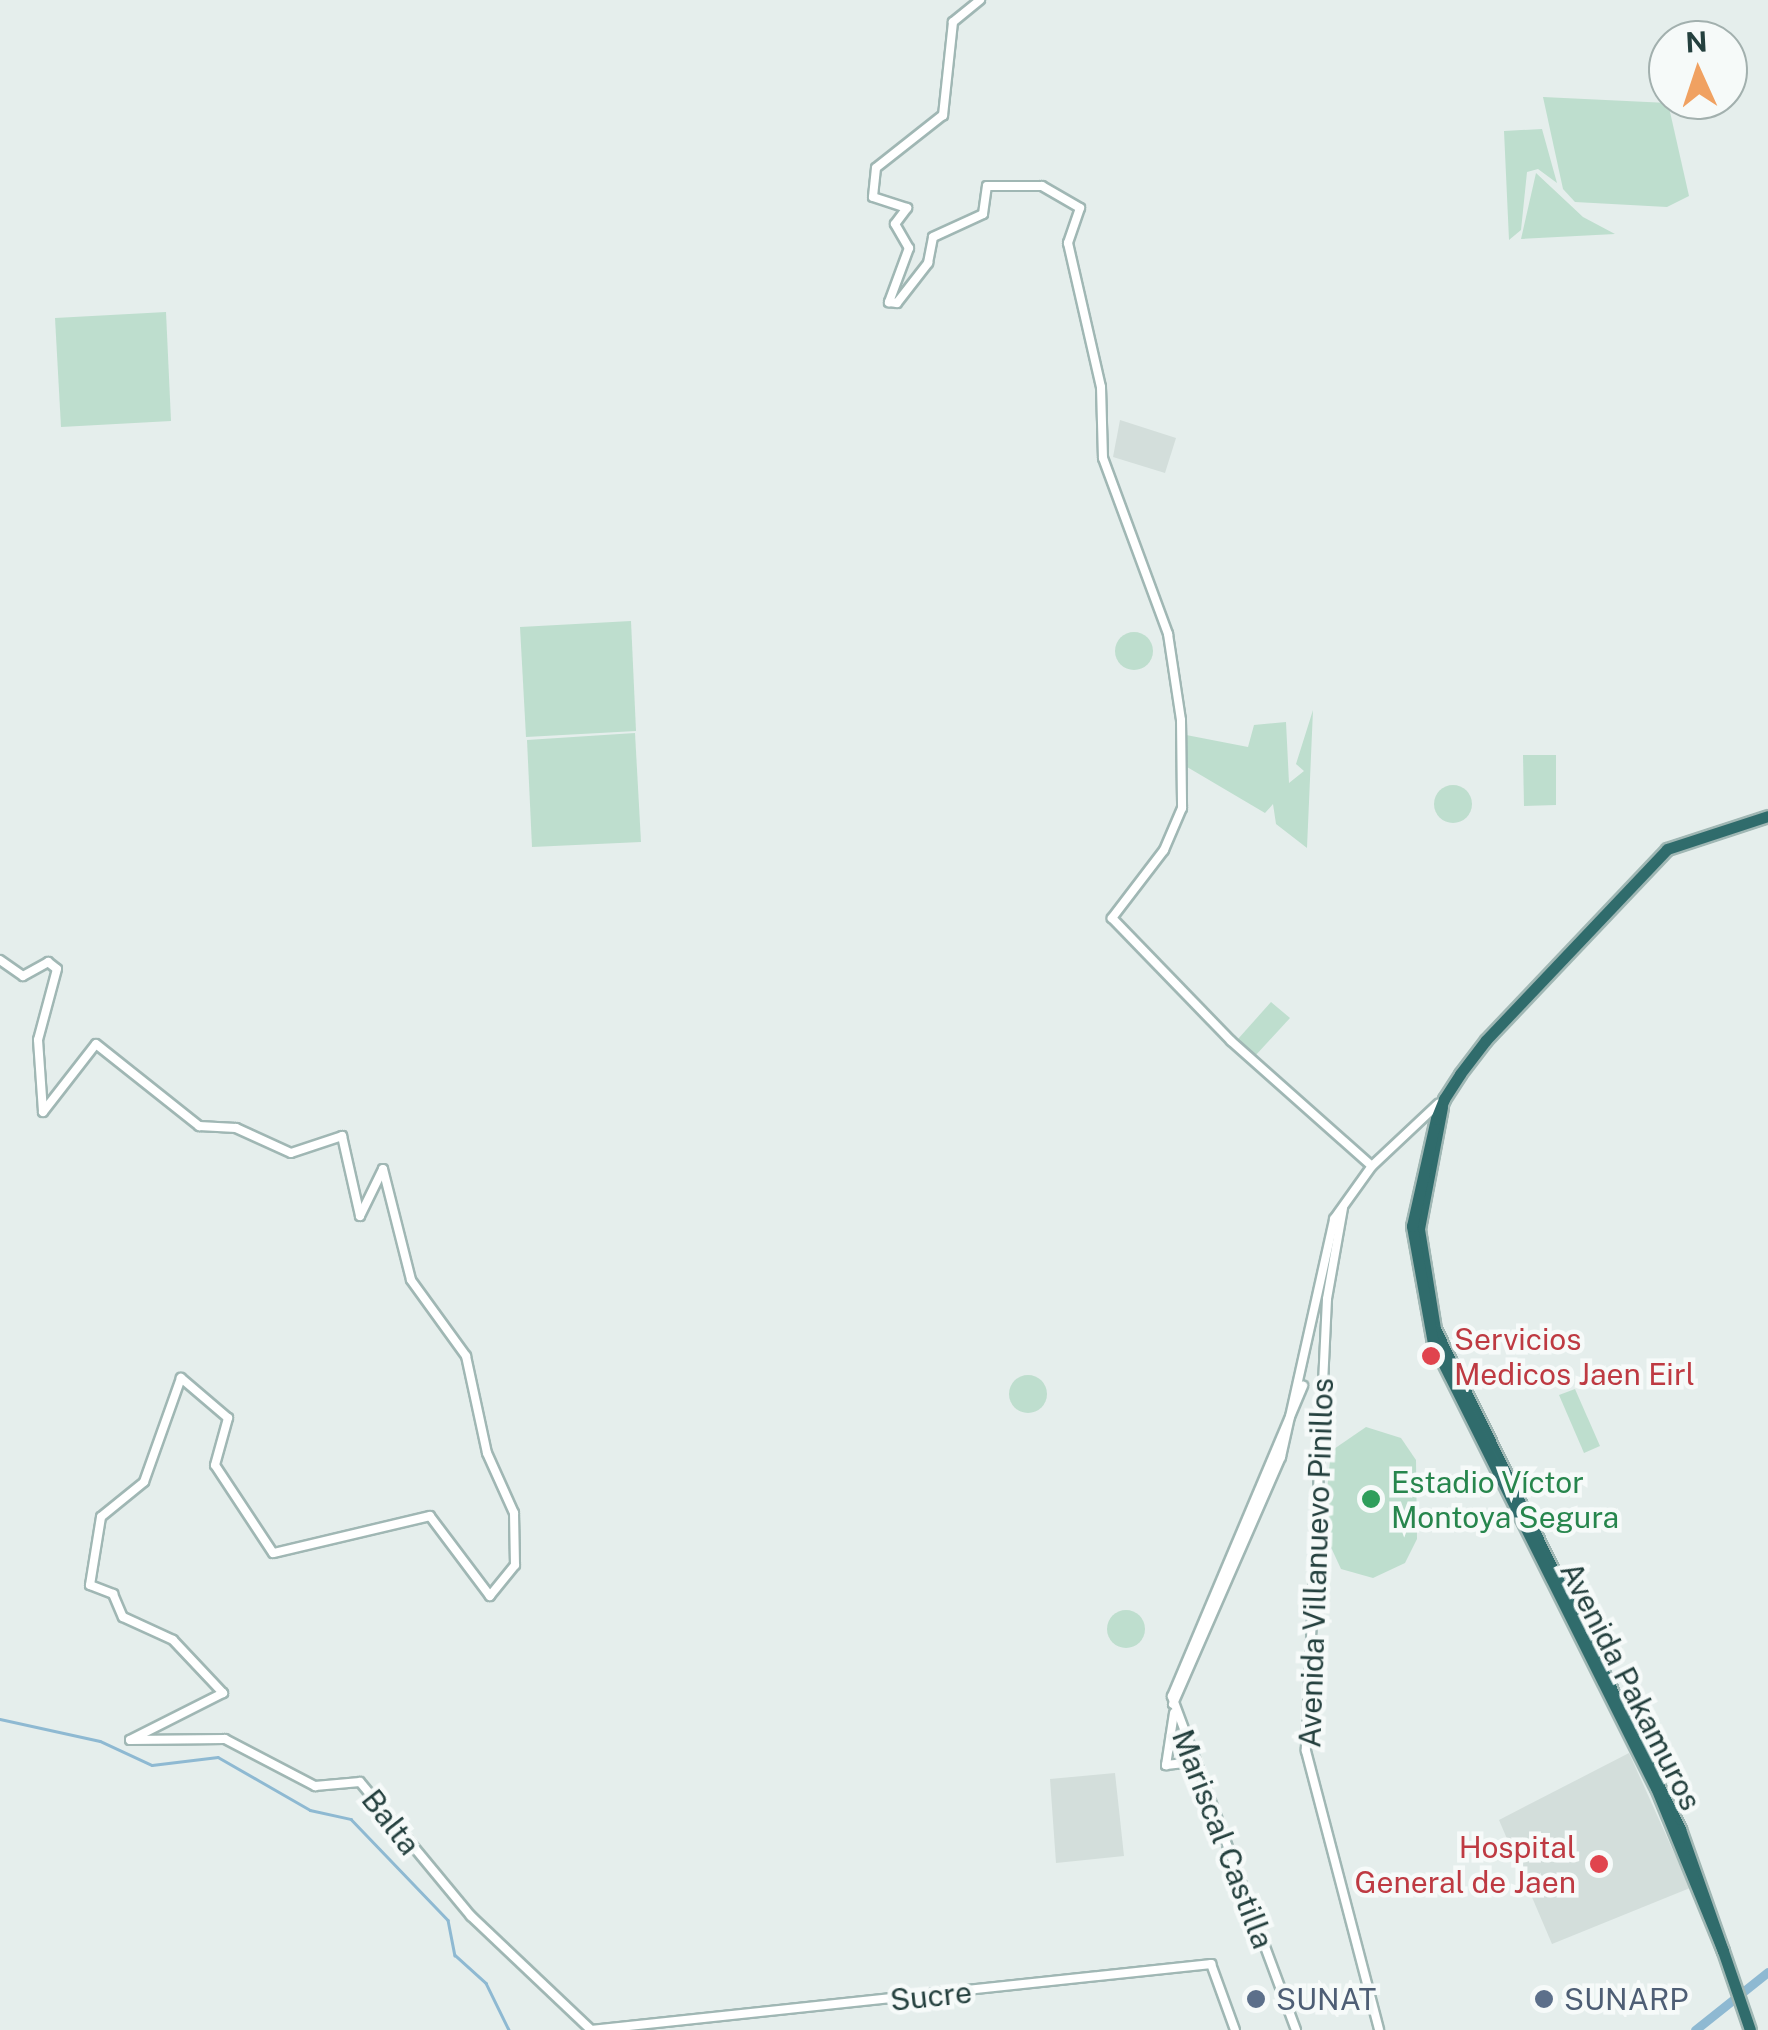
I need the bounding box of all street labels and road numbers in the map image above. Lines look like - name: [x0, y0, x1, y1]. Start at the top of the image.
- street label: Avenida Villanuevo Pinillos: [1292, 1377, 1340, 1749]
- street label: Avenida Pakamuros: [1553, 1556, 1709, 1816]
- street label: Mariscal Castilla: [1165, 1724, 1281, 1954]
- street label: Balta: [354, 1782, 428, 1862]
- street label: Sucre: [888, 1974, 974, 2018]

